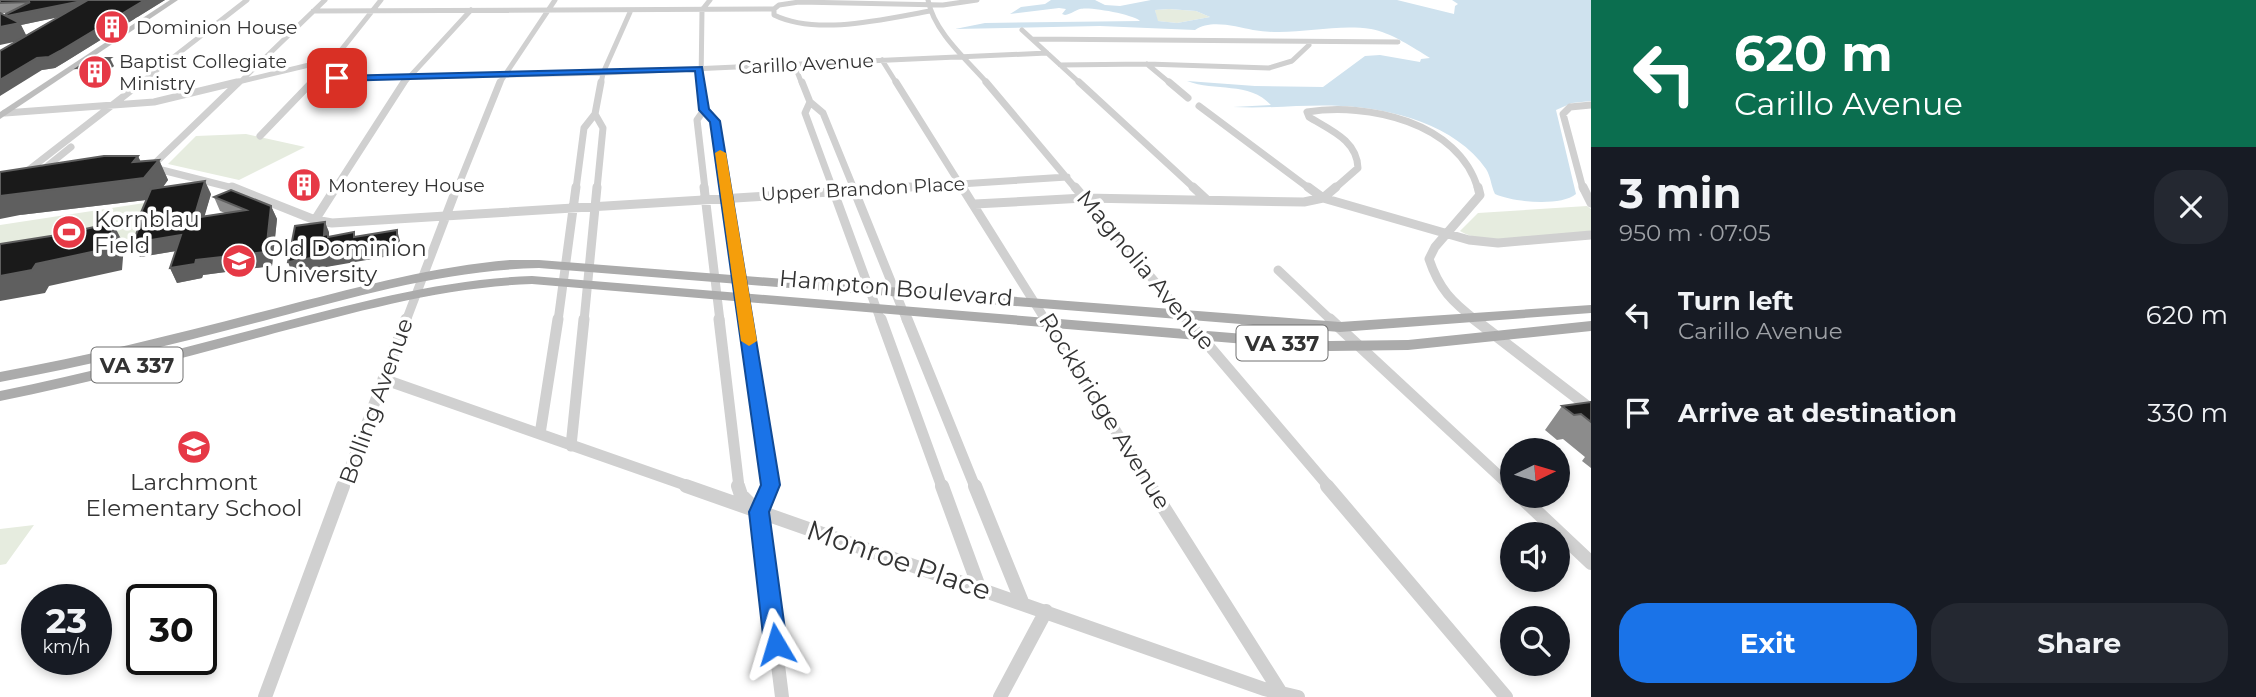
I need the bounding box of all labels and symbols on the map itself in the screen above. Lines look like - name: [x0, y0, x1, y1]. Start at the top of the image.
- building icon: Dominion House: [93, 8, 131, 46]
- place label: Dominion House: [136, 16, 297, 39]
- pin: [307, 48, 367, 108]
- street label: Carillo Avenue: [738, 49, 874, 79]
- place label: Baptist Collegiate Ministry: [119, 50, 287, 95]
- building icon: Baptist Collegiate Ministry: [76, 53, 114, 91]
- building icon: Monterey House: [285, 166, 323, 204]
- street label: Upper Brandon Place: [760, 172, 966, 206]
- place label: Monterey House: [328, 174, 485, 197]
- street label: Magnolia Avenue: [1071, 184, 1221, 356]
- place label: Kornblau Field: [94, 205, 200, 259]
- sports icon: Kornblau Field: [50, 213, 88, 251]
- place label: Old Dominion University: [264, 234, 427, 288]
- school or university icon: Old Dominion University: [220, 242, 258, 280]
- street label: Hampton Boulevard: [778, 264, 1014, 312]
- street label: Rockbridge Avenue: [1033, 308, 1177, 514]
- street label: Bolling Avenue: [333, 314, 419, 488]
- road number: VA 337: [1236, 326, 1328, 360]
- road number: VA 337: [92, 348, 182, 382]
- school or university icon: Larchmont Elementary School: [175, 428, 213, 466]
- north arrow: [1500, 438, 1570, 508]
- place label: Larchmont Elementary School: [86, 468, 302, 522]
- street label: Monroe Place: [802, 513, 996, 607]
- speed limit sign: 30: [126, 584, 217, 675]
- position arrow: [739, 607, 813, 681]

